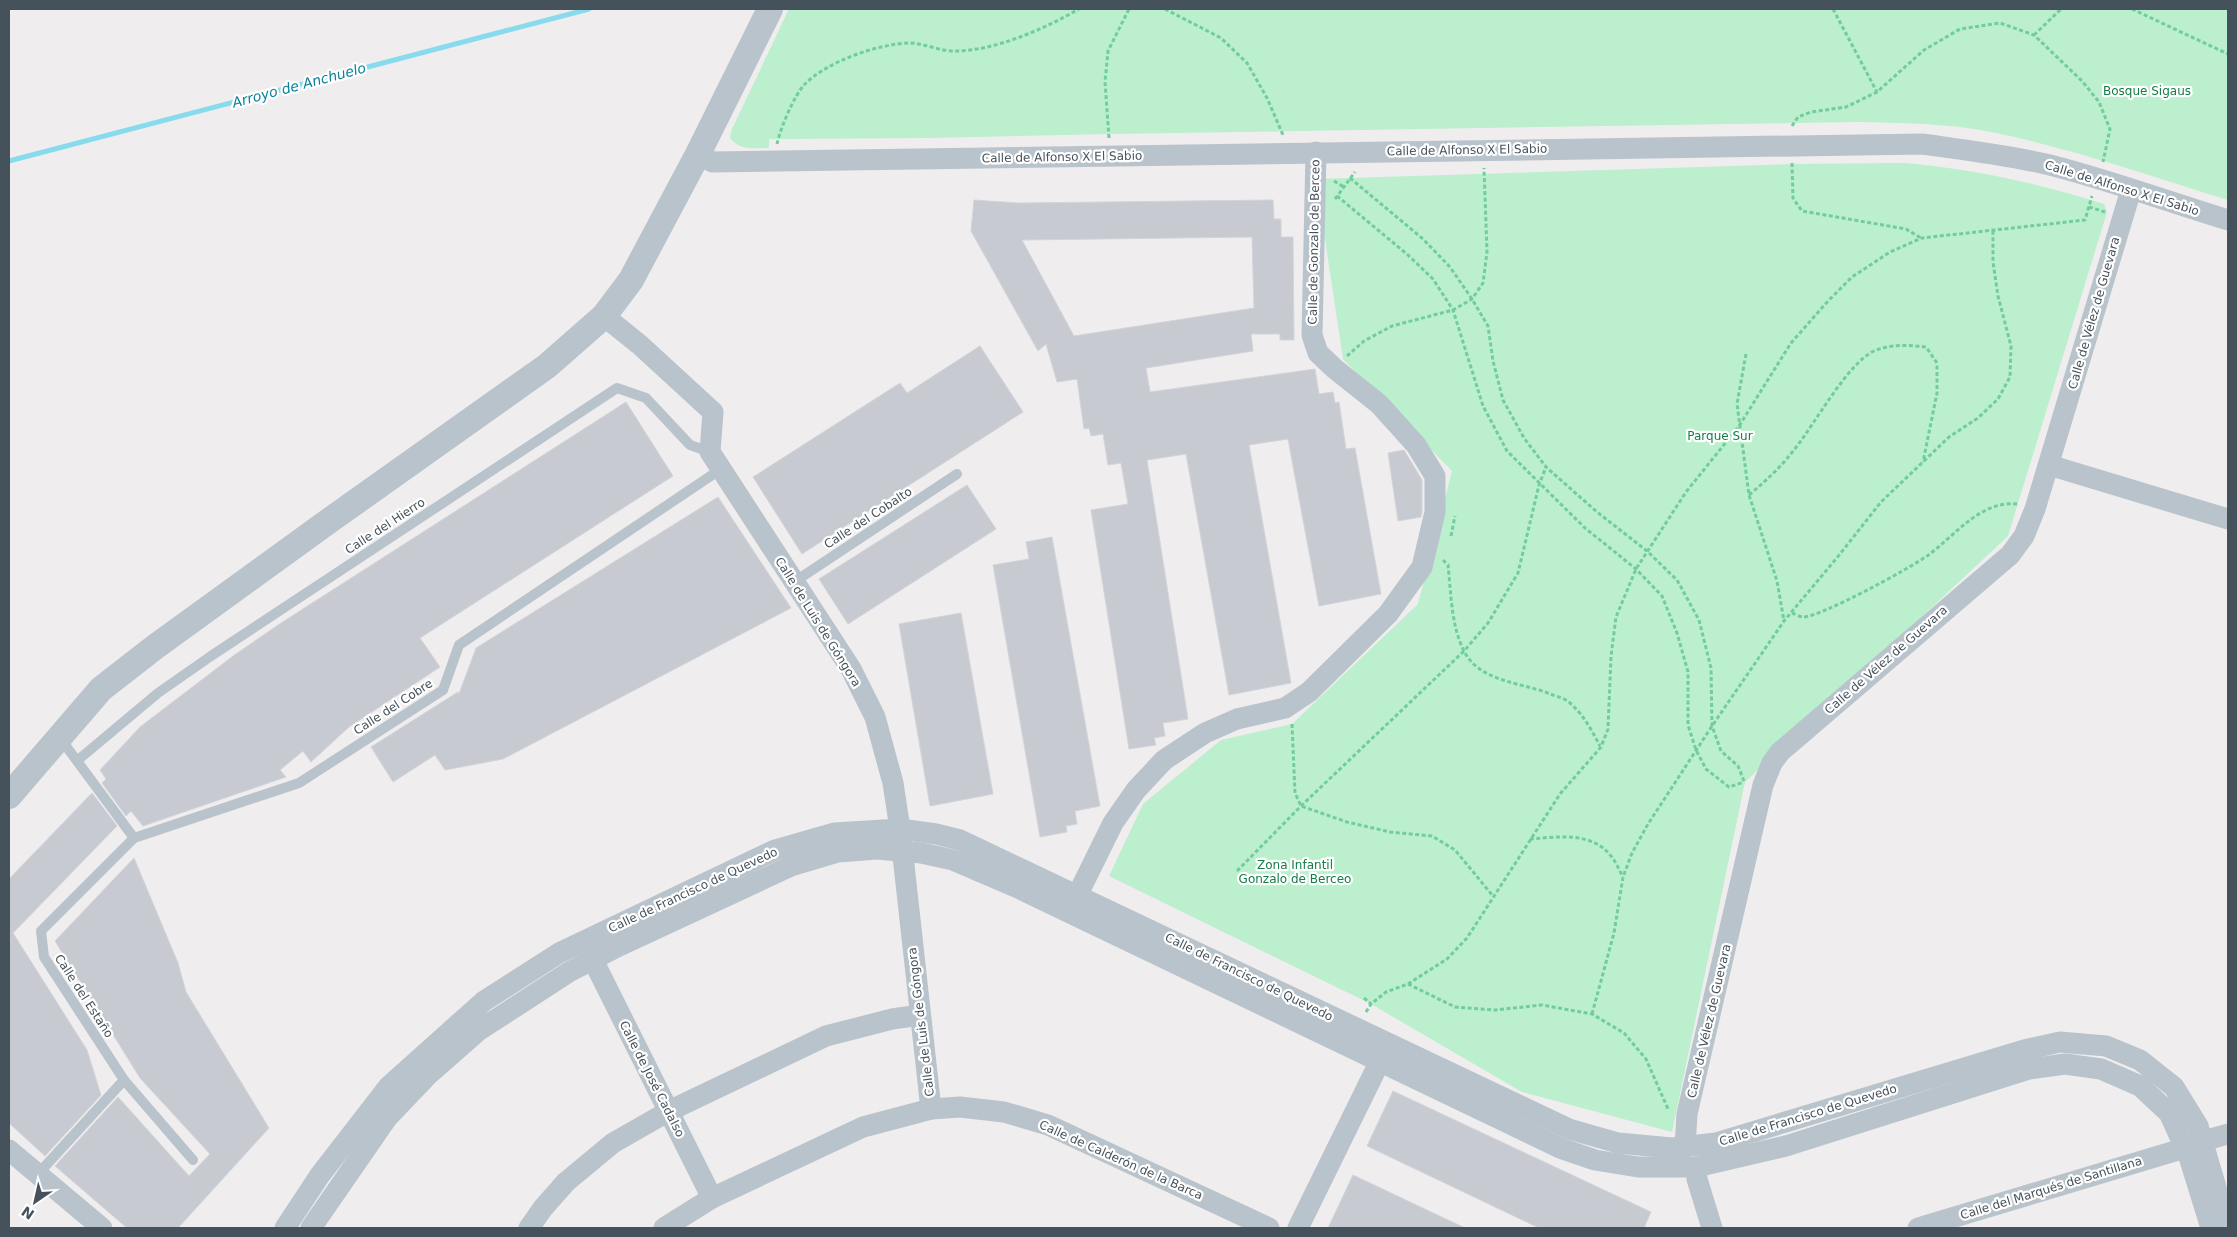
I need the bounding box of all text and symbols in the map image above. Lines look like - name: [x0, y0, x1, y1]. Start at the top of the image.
- water label: Arroyo de Anchuelo: [229, 59, 368, 111]
- park label: Bosque Sigaus: [2103, 84, 2191, 98]
- street label: Calle de Alfonso X El Sabio: [1387, 142, 1547, 158]
- street label: Calle de Alfonso X El Sabio: [982, 149, 1142, 165]
- street label: Calle de Alfonso X El Sabio: [2043, 158, 2201, 218]
- street label: Calle de Gonzalo de Berceo: [1306, 159, 1322, 325]
- street label: Calle de Vélez de Guevara: [2066, 235, 2122, 391]
- park label: Parque Sur: [1687, 429, 1753, 443]
- street label: Calle del Cobalto: [821, 484, 915, 552]
- street label: Calle del Hierro: [343, 495, 427, 557]
- street label: Calle de Luis de Góngora: [772, 555, 864, 689]
- street label: Calle de Vélez de Guevara: [1822, 603, 1950, 717]
- street label: Calle del Cobre: [351, 676, 435, 738]
- street label: Calle de Francisco de Quevedo: [606, 845, 780, 935]
- park label: Zona Infantil Gonzalo de Berceo: [1239, 858, 1351, 886]
- street label: Calle de Francisco de Quevedo: [1163, 930, 1335, 1024]
- street label: Calle de Vélez de Guevara: [1684, 943, 1734, 1099]
- street label: Calle de Luis de Góngora: [905, 947, 937, 1097]
- street label: Calle del Estaño: [52, 952, 116, 1040]
- street label: Calle de José Cadalso: [617, 1019, 687, 1139]
- street label: Calle de Francisco de Quevedo: [1718, 1081, 1898, 1149]
- street label: Calle de Calderón de la Barca: [1037, 1118, 1205, 1202]
- street label: Calle del Marqués de Santillana: [1958, 1154, 2144, 1222]
- north arrow: [10, 1177, 60, 1227]
- text: N: [18, 1203, 37, 1223]

